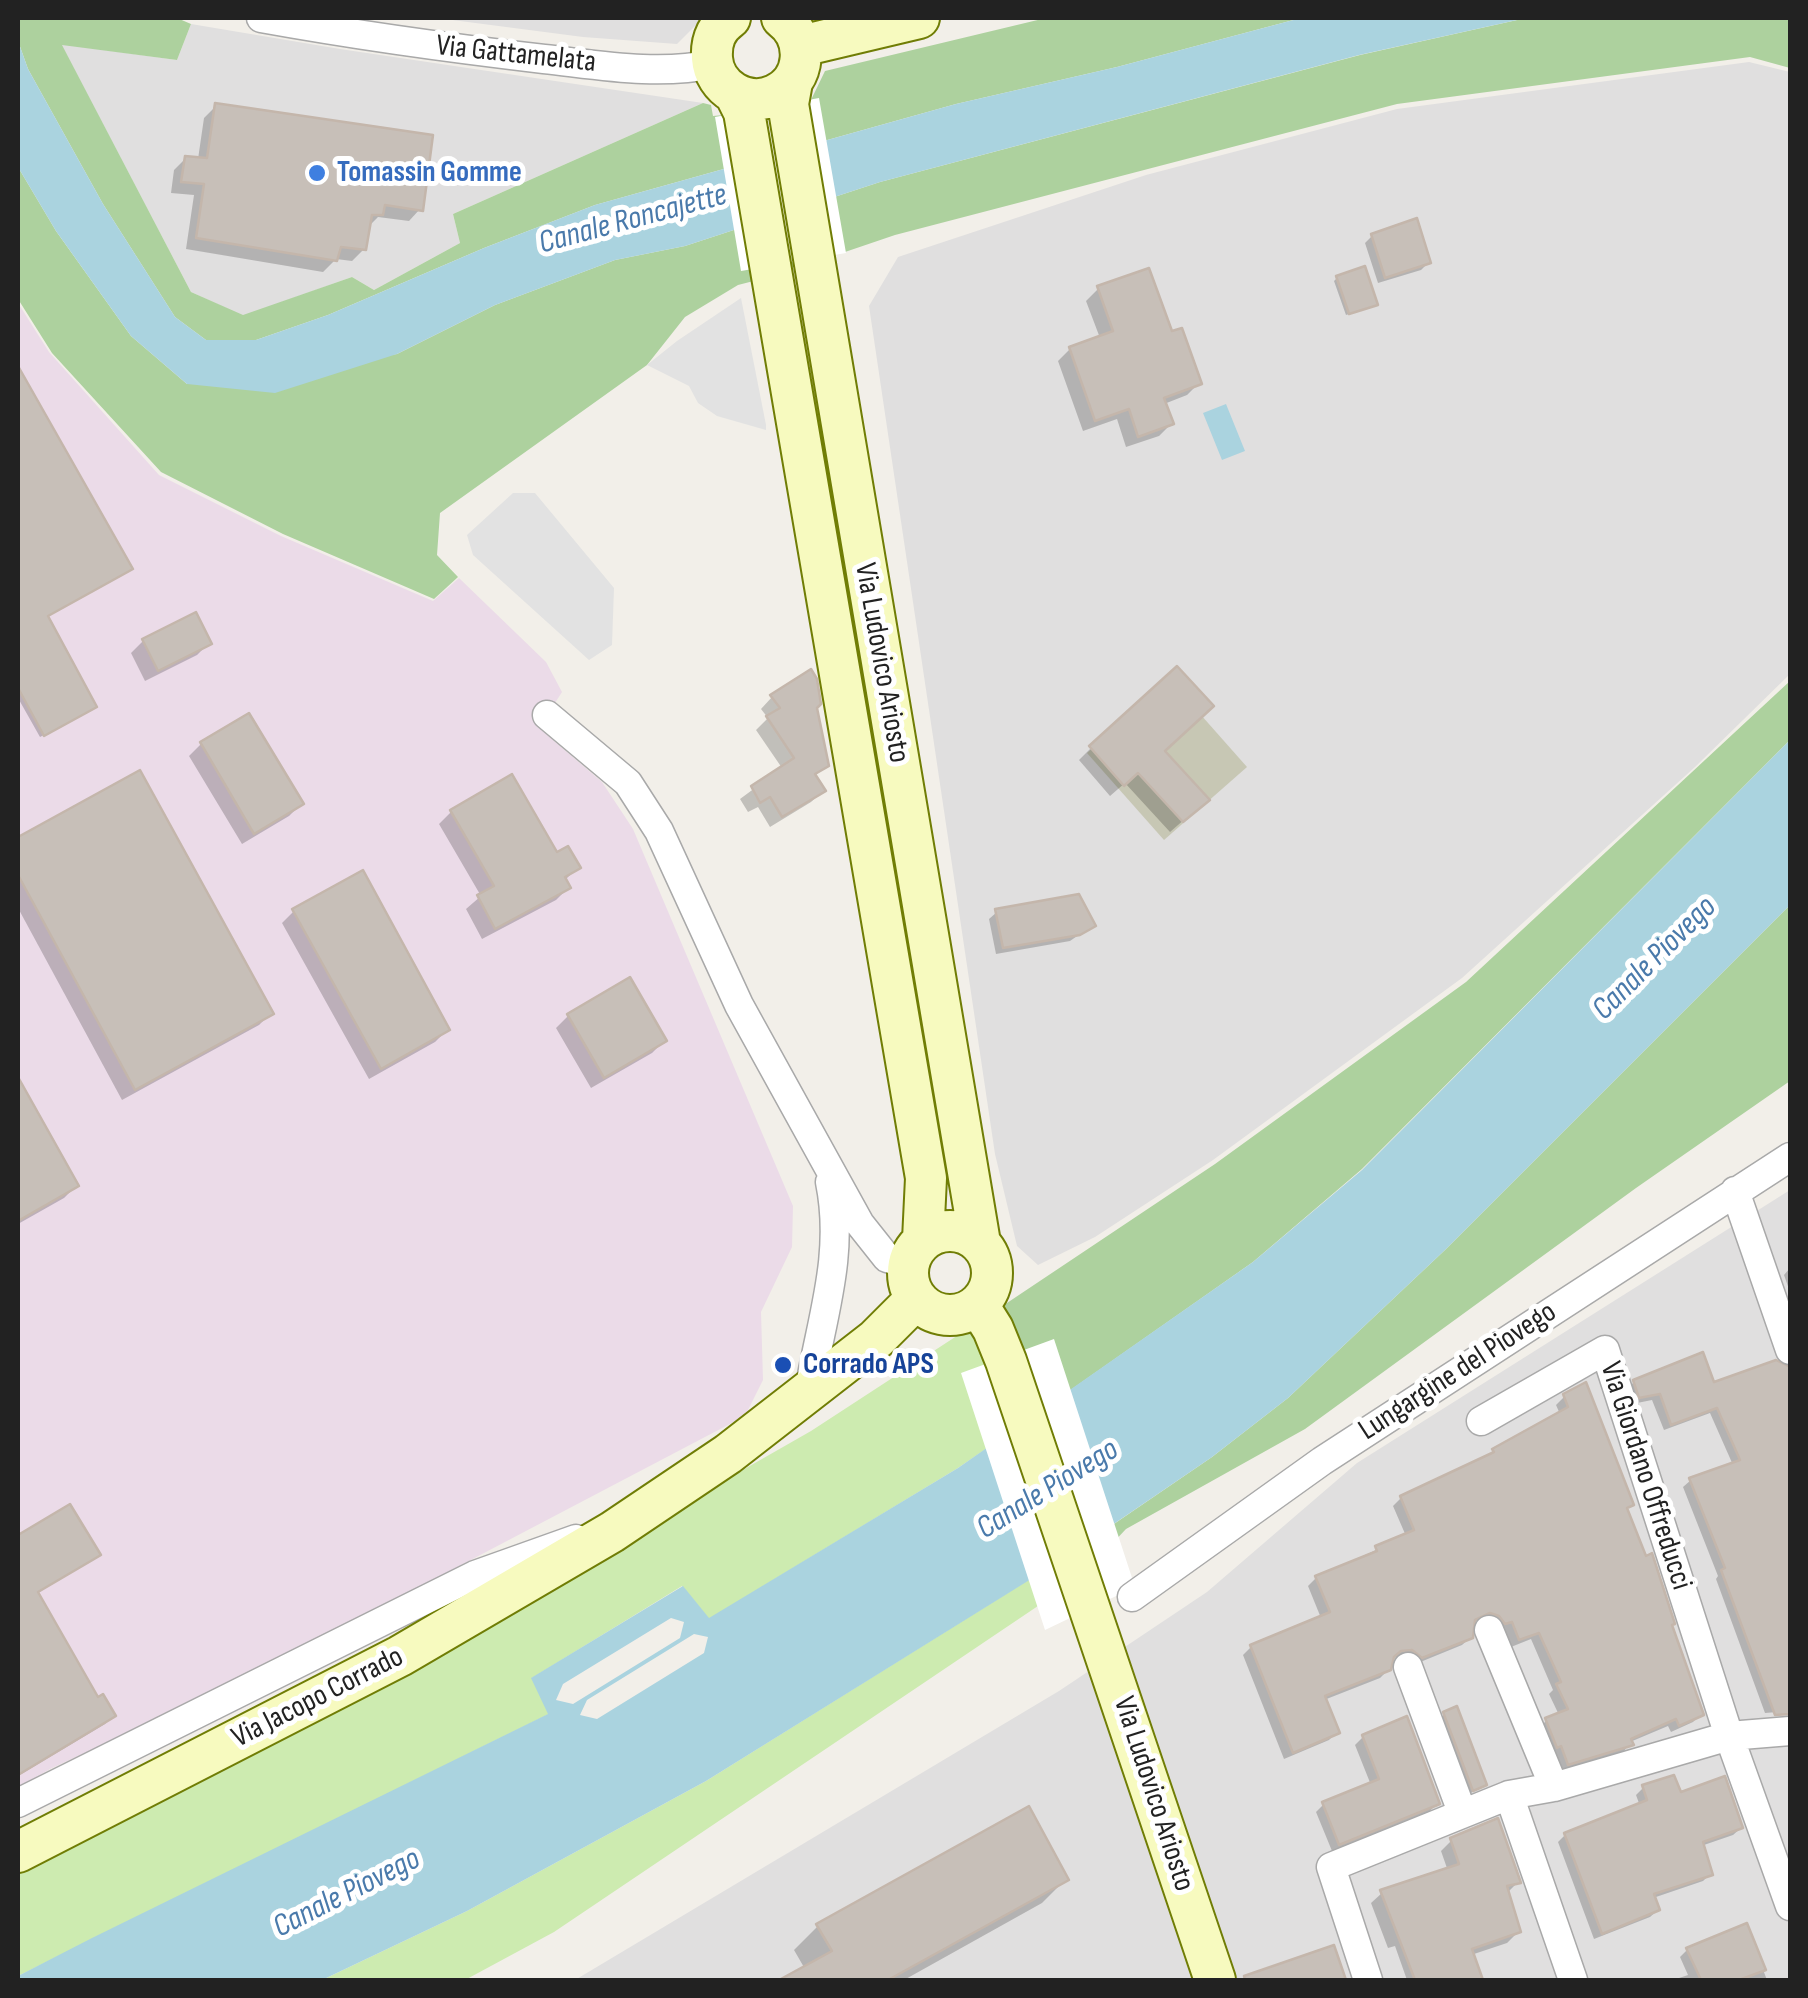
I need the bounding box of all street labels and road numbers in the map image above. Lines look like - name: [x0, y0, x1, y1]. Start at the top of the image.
- street label: Via Gattamelata: [434, 29, 598, 81]
- street label: Via Ludovico Ariosto: [846, 560, 916, 766]
- street label: Lungargine del Piovego: [1353, 1295, 1563, 1449]
- street label: Via Giordano Offreducci: [1591, 1358, 1699, 1594]
- street label: Via Jacopo Corrado: [226, 1640, 410, 1756]
- street label: Via Ludovico Ariosto: [1105, 1692, 1201, 1896]

